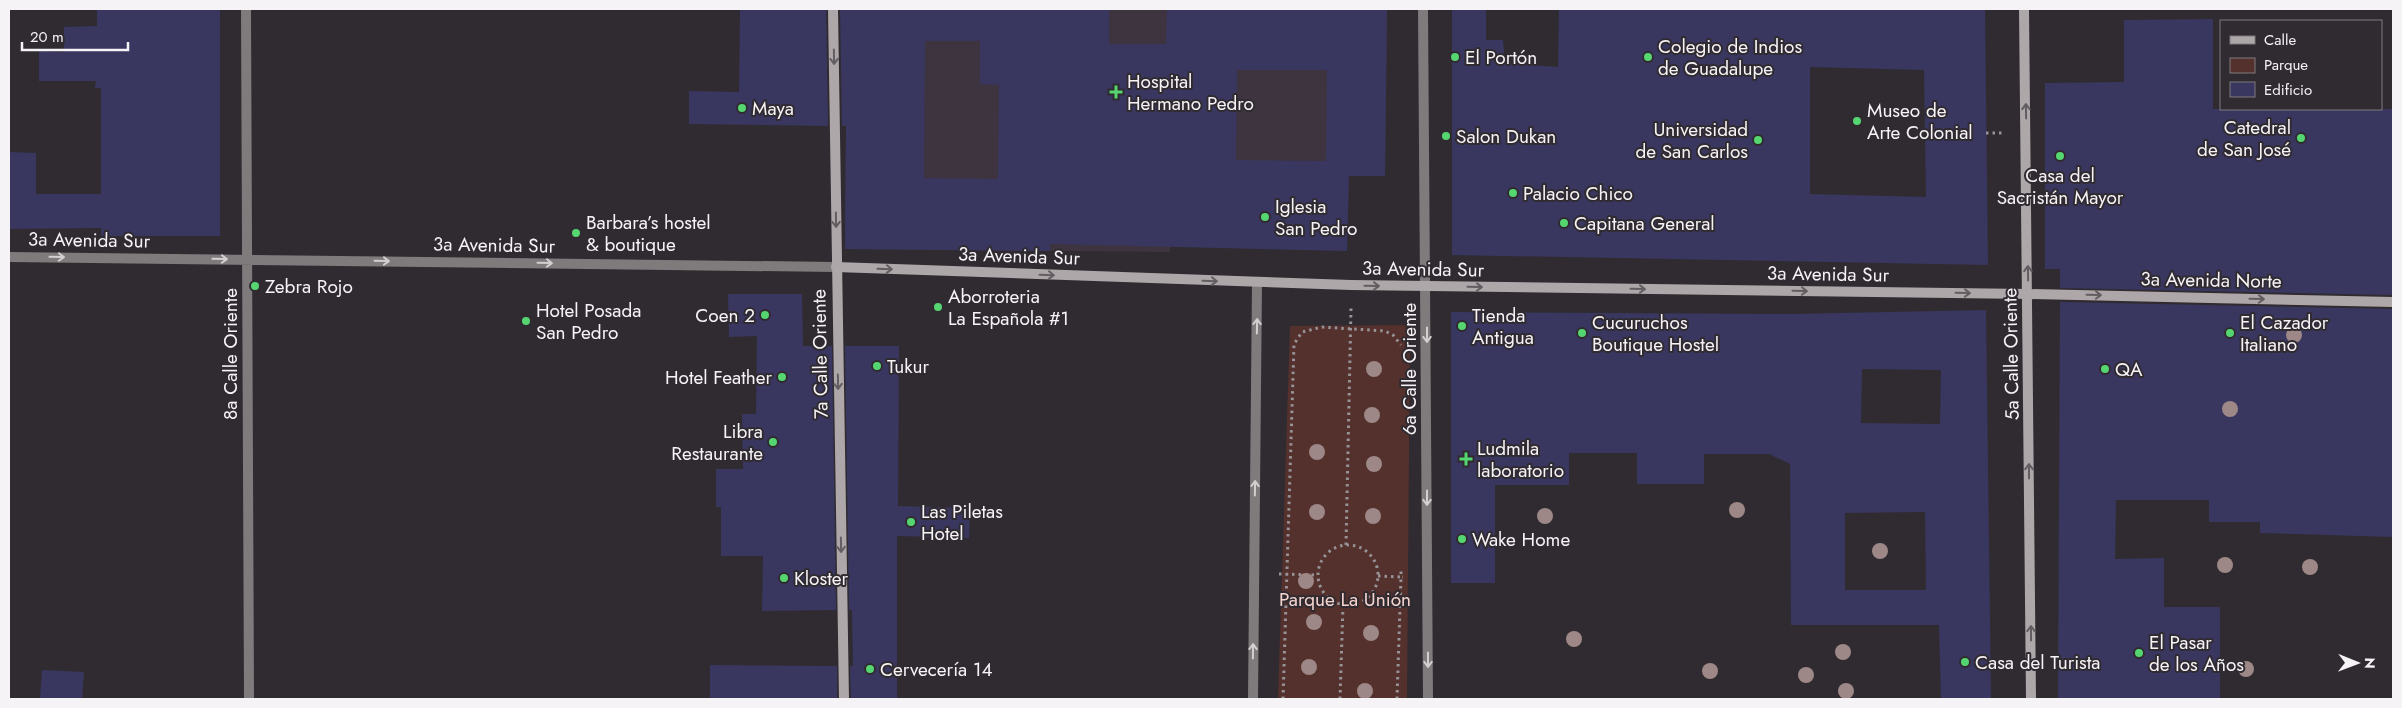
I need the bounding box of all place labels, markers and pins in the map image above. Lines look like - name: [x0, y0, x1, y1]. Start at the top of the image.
- place label: Colegio de Indios de Guadalupe: [1658, 33, 1802, 82]
- place label: El Portón: [1465, 44, 1537, 71]
- marker: El Portón: [1449, 51, 1461, 63]
- marker: Colegio de Indios de Guadalupe: [1642, 51, 1654, 63]
- place label: Hospital Hermano Pedro: [1127, 68, 1254, 117]
- marker: Hospital Hermano Pedro: [1109, 85, 1123, 99]
- place label: Maya: [752, 95, 794, 122]
- place label: Museo de Arte Colonial: [1867, 97, 1973, 146]
- marker: Maya: [736, 102, 748, 114]
- place label: Catedral de San José: [2197, 114, 2291, 163]
- marker: Museo de Arte Colonial: [1851, 115, 1863, 127]
- place label: Universidad de San Carlos: [1635, 116, 1748, 165]
- place label: Salon Dukan: [1456, 123, 1556, 150]
- marker: Salon Dukan: [1440, 130, 1452, 142]
- marker: Catedral de San José: [2295, 132, 2307, 144]
- marker: Universidad de San Carlos: [1752, 134, 1764, 146]
- marker: Casa del Sacristán Mayor: [2054, 150, 2066, 162]
- place label: Casa del Sacristán Mayor: [1997, 162, 2124, 211]
- place label: Palacio Chico: [1523, 180, 1633, 207]
- marker: Palacio Chico: [1507, 187, 1519, 199]
- place label: Iglesia San Pedro: [1275, 193, 1357, 242]
- place label: Barbara’s hostel & boutique: [586, 209, 711, 258]
- place label: Capitana General: [1574, 210, 1715, 237]
- marker: Iglesia San Pedro: [1259, 211, 1271, 223]
- marker: Capitana General: [1558, 217, 1570, 229]
- marker: Barbara’s hostel & boutique: [570, 227, 582, 239]
- place label: Zebra Rojo: [265, 273, 353, 300]
- marker: Zebra Rojo: [249, 280, 261, 292]
- place label: Aborroteria La Española #1: [948, 283, 1069, 332]
- place label: Hotel Posada San Pedro: [536, 297, 641, 346]
- marker: Aborroteria La Española #1: [932, 301, 944, 313]
- place label: Coen 2: [695, 302, 755, 329]
- place label: Tienda Antigua: [1472, 302, 1534, 351]
- marker: Coen 2: [759, 309, 771, 321]
- place label: Cucuruchos Boutique Hostel: [1592, 309, 1719, 358]
- place label: El Cazador Italiano: [2240, 309, 2329, 358]
- marker: Hotel Posada San Pedro: [520, 315, 532, 327]
- marker: Tienda Antigua: [1456, 320, 1468, 332]
- marker: Cucuruchos Boutique Hostel: [1576, 327, 1588, 339]
- marker: El Cazador Italiano: [2224, 327, 2236, 339]
- place label: Tukur: [887, 353, 929, 380]
- place label: QA: [2115, 356, 2143, 383]
- marker: Tukur: [871, 360, 883, 372]
- marker: QA: [2099, 363, 2111, 375]
- place label: Hotel Feather: [665, 364, 772, 391]
- marker: Hotel Feather: [776, 371, 788, 383]
- place label: Libra Restaurante: [671, 418, 763, 467]
- place label: Ludmila laboratorio: [1477, 435, 1564, 484]
- marker: Libra Restaurante: [767, 436, 779, 448]
- marker: Ludmila laboratorio: [1459, 452, 1473, 466]
- place label: Las Piletas Hotel: [921, 498, 1003, 547]
- marker: Las Piletas Hotel: [905, 516, 917, 528]
- place label: Wake Home: [1472, 526, 1570, 553]
- marker: Wake Home: [1456, 533, 1468, 545]
- place label: Kloster: [794, 565, 848, 592]
- marker: Kloster: [778, 572, 790, 584]
- place label: El Pasar de los Años: [2149, 629, 2244, 678]
- marker: El Pasar de los Años: [2133, 647, 2145, 659]
- place label: Casa del Turista: [1975, 649, 2100, 676]
- place label: Cervecería 14: [880, 656, 993, 683]
- marker: Casa del Turista: [1959, 656, 1971, 668]
- marker: Cervecería 14: [864, 663, 876, 675]

